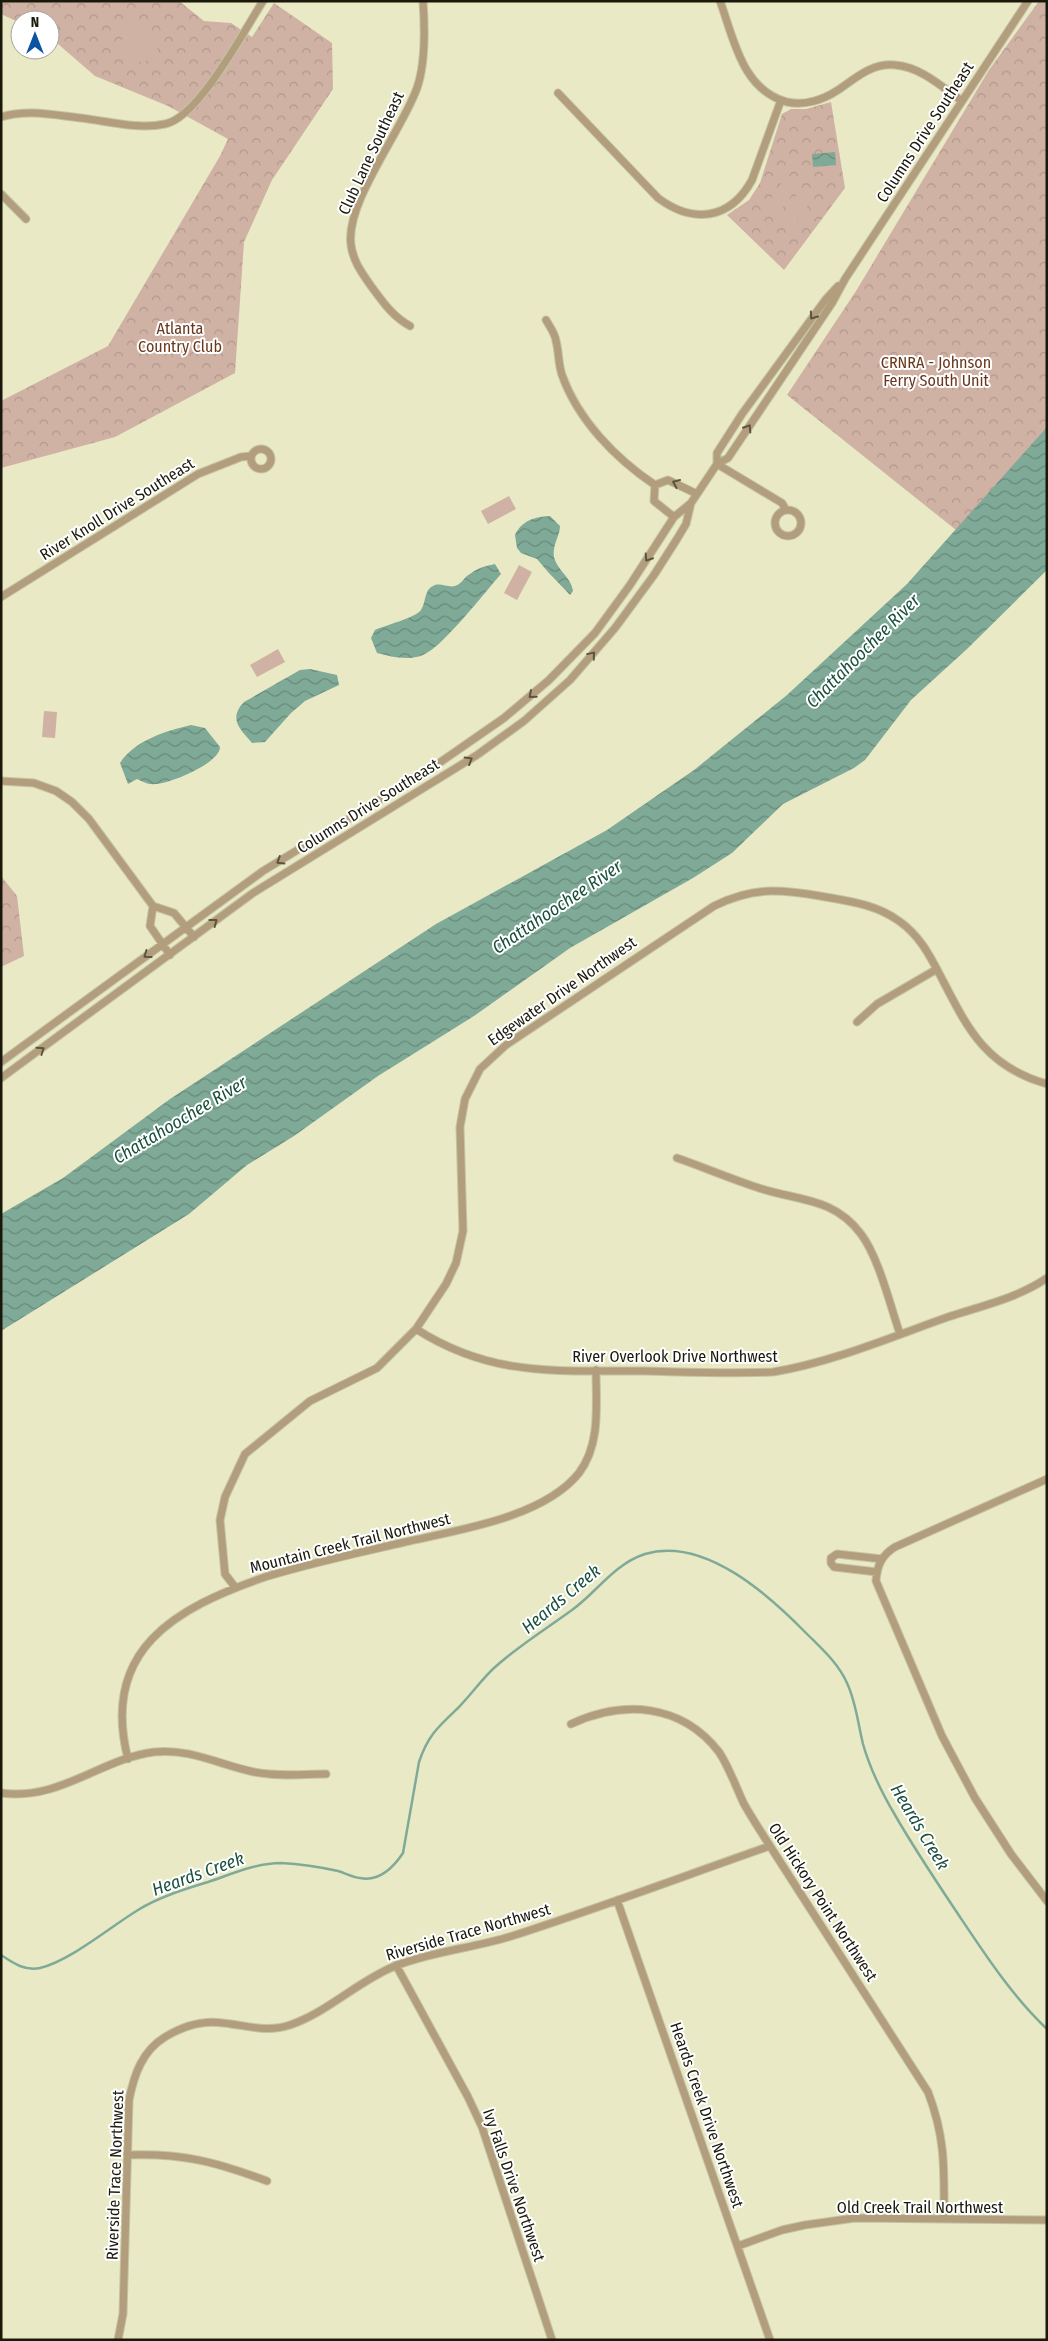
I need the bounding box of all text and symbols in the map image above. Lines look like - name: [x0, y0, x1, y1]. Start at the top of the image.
- north arrow: [10, 10, 60, 60]
- text: N: [31, 14, 39, 31]
- street label: Columns Drive Southeast: [872, 58, 978, 206]
- street label: Club Lane Southeast: [334, 88, 408, 218]
- one-way arrow: [810, 310, 819, 320]
- park label: Atlanta Country Club: [138, 319, 222, 356]
- park label: CRNRA - Johnson Ferry South Unit: [881, 353, 991, 390]
- one-way arrow: [741, 424, 751, 433]
- street label: River Knoll Drive Southeast: [36, 453, 198, 564]
- one-way arrow: [672, 479, 681, 490]
- one-way arrow: [645, 553, 654, 562]
- water label: Chattahoochee River: [802, 589, 925, 712]
- one-way arrow: [587, 652, 596, 661]
- one-way arrow: [529, 689, 538, 698]
- street label: Columns Drive Southeast: [294, 754, 443, 857]
- one-way arrow: [463, 756, 472, 766]
- one-way arrow: [276, 855, 285, 865]
- water label: Chattahoochee River: [488, 855, 627, 959]
- one-way arrow: [208, 919, 218, 928]
- street label: Edgewater Drive Northwest: [484, 932, 640, 1049]
- one-way arrow: [143, 949, 153, 958]
- one-way arrow: [35, 1047, 45, 1056]
- water label: Chattahoochee River: [109, 1071, 251, 1169]
- street label: River Overlook Drive Northwest: [572, 1347, 778, 1366]
- street label: Mountain Creek Trail Northwest: [248, 1509, 453, 1577]
- water label: Heards Creek: [517, 1560, 605, 1638]
- water label: Heards Creek: [886, 1780, 954, 1874]
- street label: Old Hickory Point Northwest: [765, 1819, 882, 1985]
- water label: Heards Creek: [149, 1847, 247, 1901]
- street label: Riverside Trace Northwest: [384, 1899, 553, 1965]
- street label: Heards Creek Drive Northwest: [666, 2020, 748, 2211]
- street label: Riverside Trace Northwest: [103, 2089, 127, 2260]
- street label: Ivy Falls Drive Northwest: [479, 2106, 549, 2265]
- street label: Old Creek Trail Northwest: [837, 2198, 1004, 2217]

